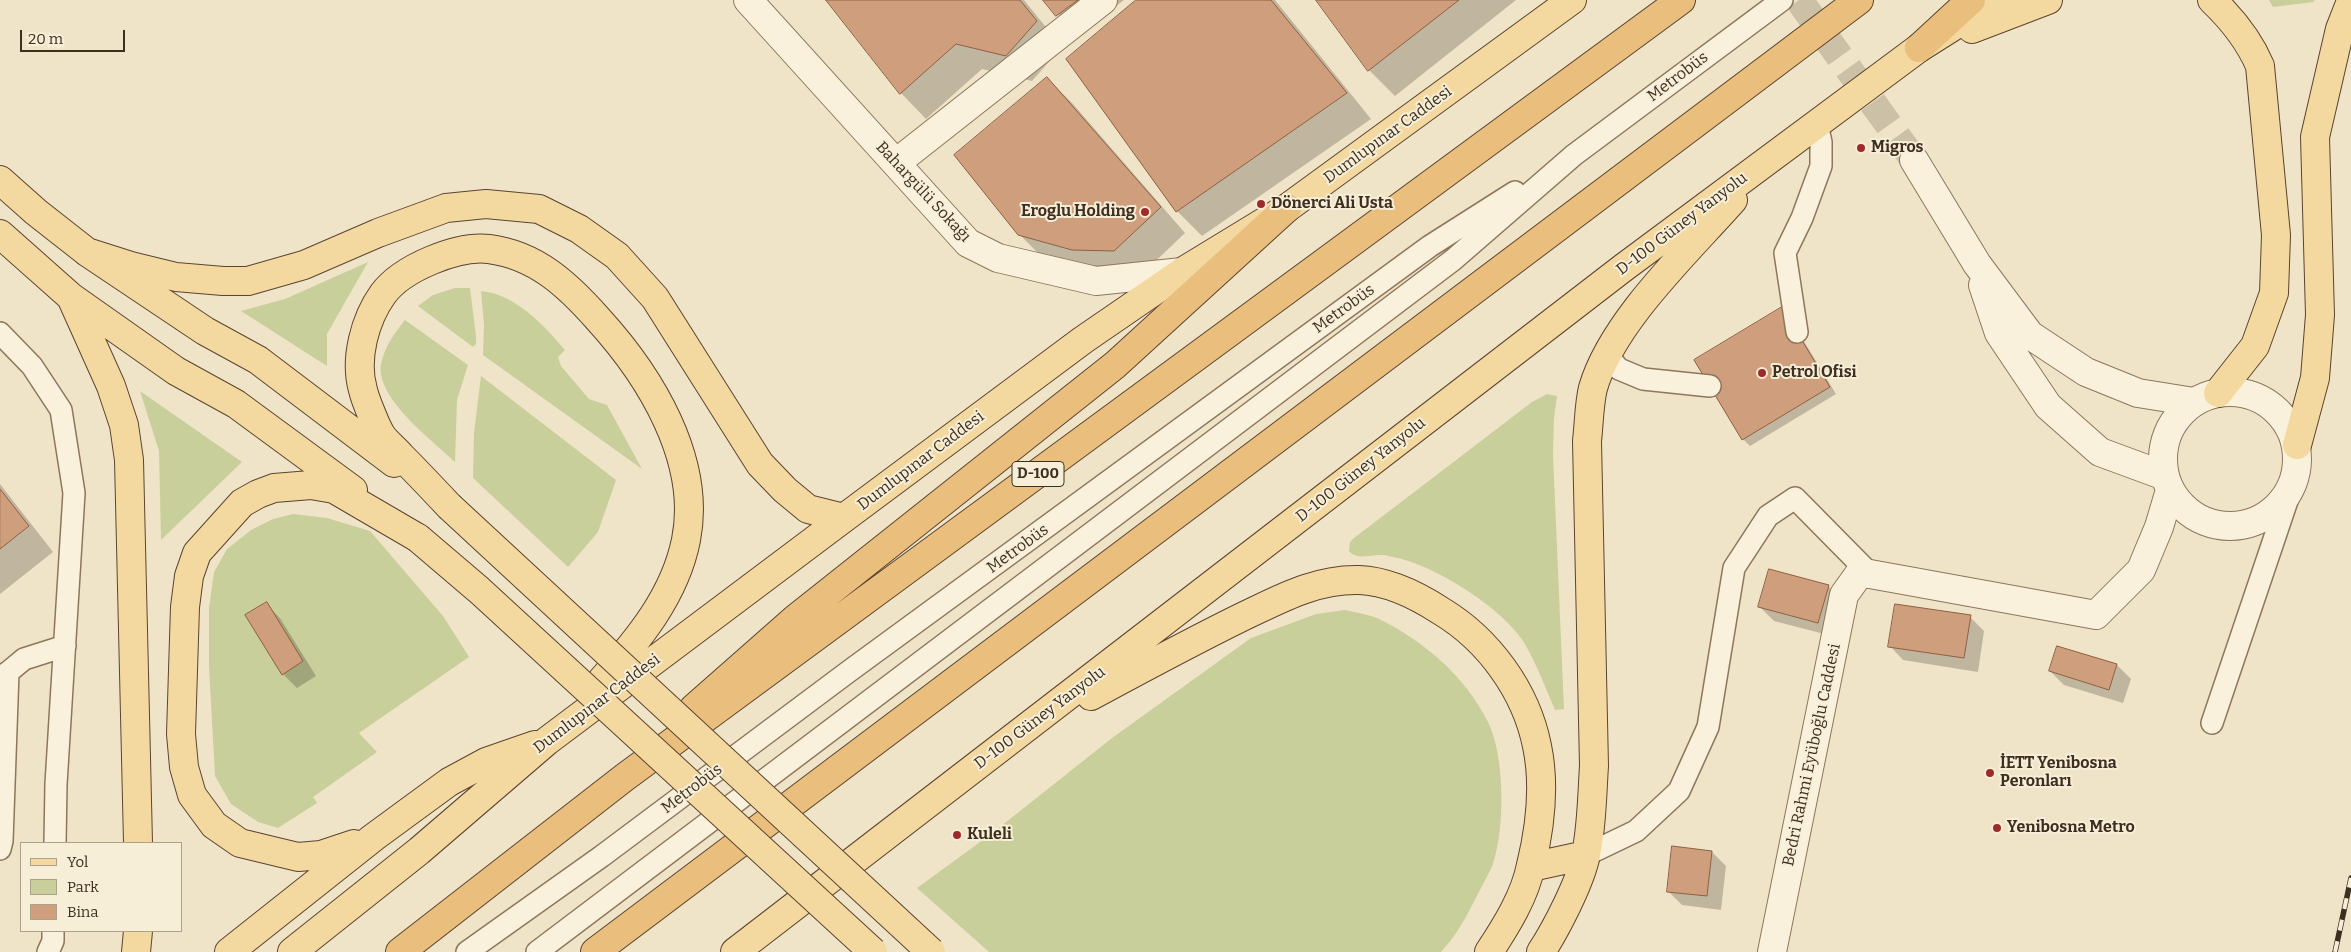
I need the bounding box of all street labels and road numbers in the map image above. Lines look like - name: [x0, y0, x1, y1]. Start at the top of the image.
- street label: Metrobüs: [1644, 48, 1712, 106]
- street label: Dumlupınar Caddesi: [1320, 82, 1456, 188]
- street label: Bahargülü Sokağı: [872, 138, 974, 246]
- street label: D-100 Güney Yanyolu: [1613, 168, 1751, 280]
- street label: Metrobüs: [1310, 280, 1378, 338]
- street label: Dumlupınar Caddesi: [854, 407, 988, 515]
- street label: D-100 Güney Yanyolu: [1292, 413, 1430, 527]
- road number: D-100: [1012, 462, 1064, 486]
- street label: Metrobüs: [984, 520, 1052, 578]
- street label: Bedri Rahmi Eyüboğlu Caddesi: [1779, 642, 1845, 868]
- street label: Dumlupınar Caddesi: [530, 650, 664, 758]
- street label: D-100 Güney Yanyolu: [971, 662, 1109, 774]
- street label: Metrobüs: [658, 760, 726, 818]

